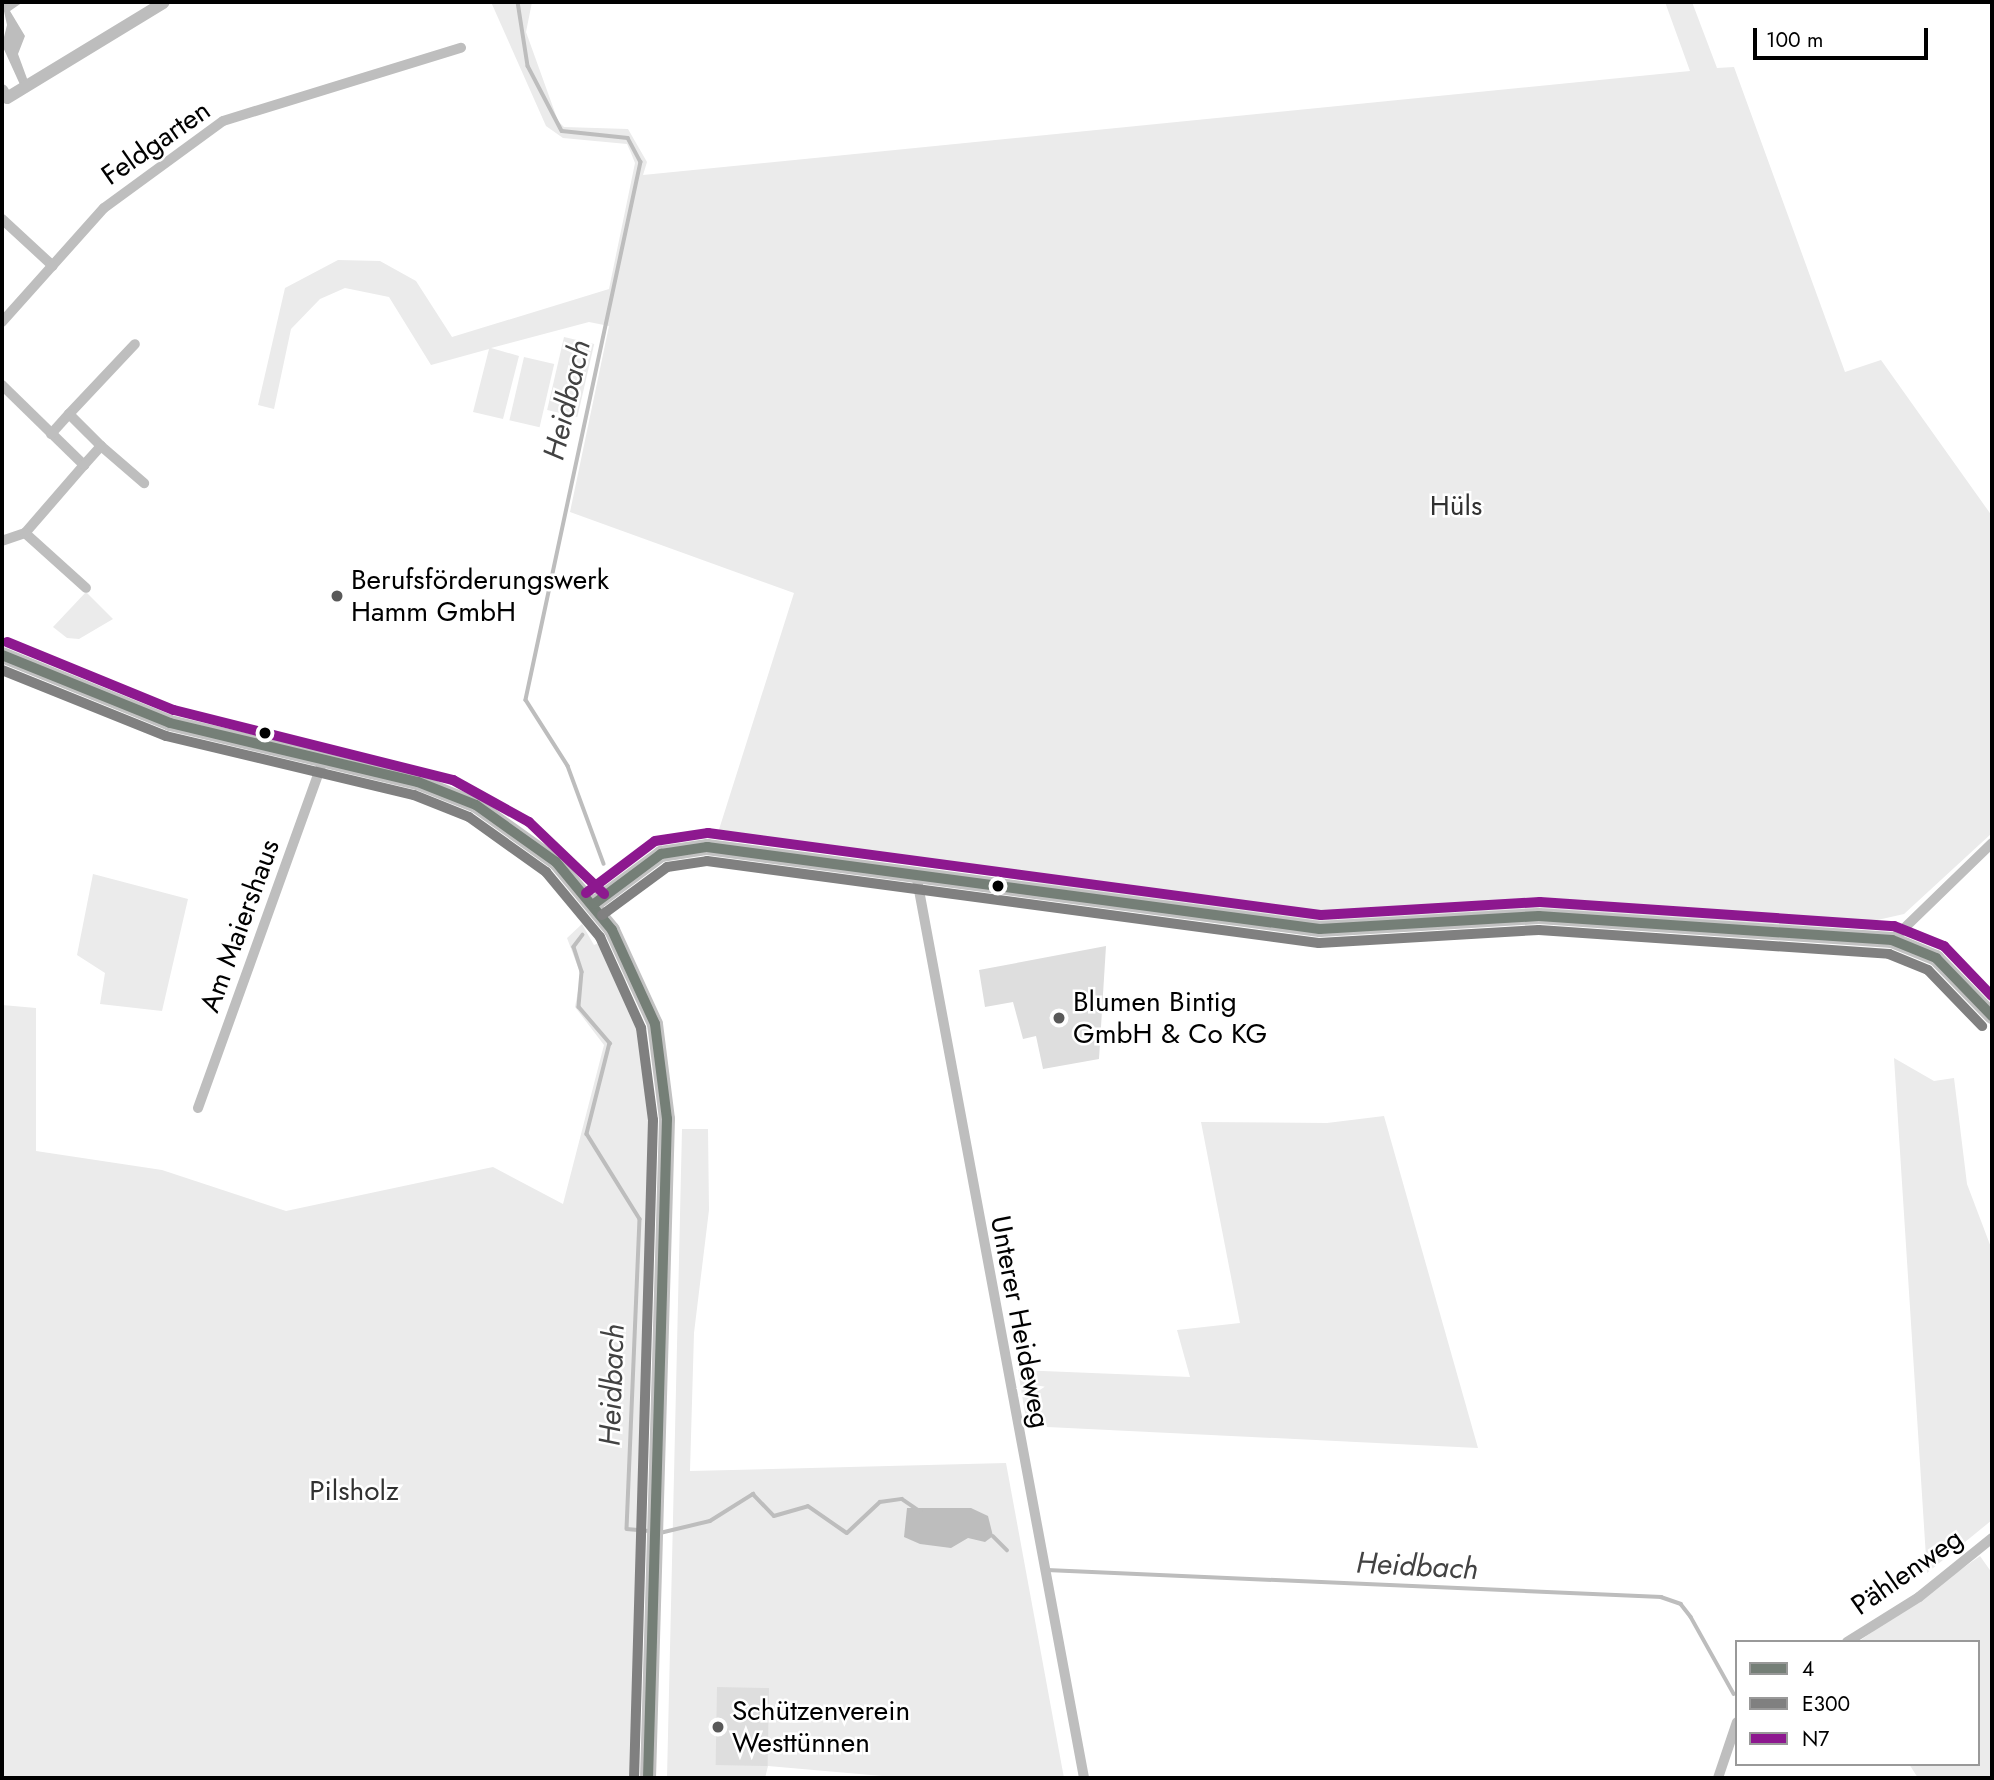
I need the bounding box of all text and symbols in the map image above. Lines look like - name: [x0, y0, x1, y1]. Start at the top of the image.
- scale bar: [1756, 14, 1931, 58]
- text: 100 m: [1766, 25, 1823, 55]
- street label: Feldgarten: [95, 93, 217, 193]
- water label: Heidbach: [536, 336, 598, 464]
- park label: Hüls: [1430, 489, 1482, 523]
- place label: Berufsförderungswerk Hamm GmbH: [351, 563, 609, 629]
- marker: Berufsförderungswerk Hamm GmbH: [329, 588, 345, 604]
- unlabelled marker: [258, 726, 272, 740]
- street label: Am Maiershaus: [193, 835, 287, 1017]
- unlabelled marker: [991, 879, 1005, 893]
- place label: Blumen Bintig GmbH & Co KG: [1073, 985, 1267, 1051]
- marker: Blumen Bintig GmbH & Co KG: [1051, 1010, 1067, 1026]
- street label: Unterer Heideweg: [983, 1213, 1057, 1431]
- water label: Heidbach: [592, 1323, 632, 1447]
- park label: Pilsholz: [309, 1474, 399, 1508]
- street label: Pählenweg: [1845, 1522, 1969, 1622]
- water label: Heidbach: [1355, 1545, 1479, 1587]
- legend: [1735, 1640, 1980, 1766]
- text: 4: [1802, 1654, 1814, 1684]
- text: E300: [1802, 1689, 1850, 1719]
- place label: Schützenverein Westtünnen: [732, 1694, 910, 1760]
- marker: Schützenverein Westtünnen: [710, 1719, 726, 1735]
- text: N7: [1802, 1724, 1829, 1754]

